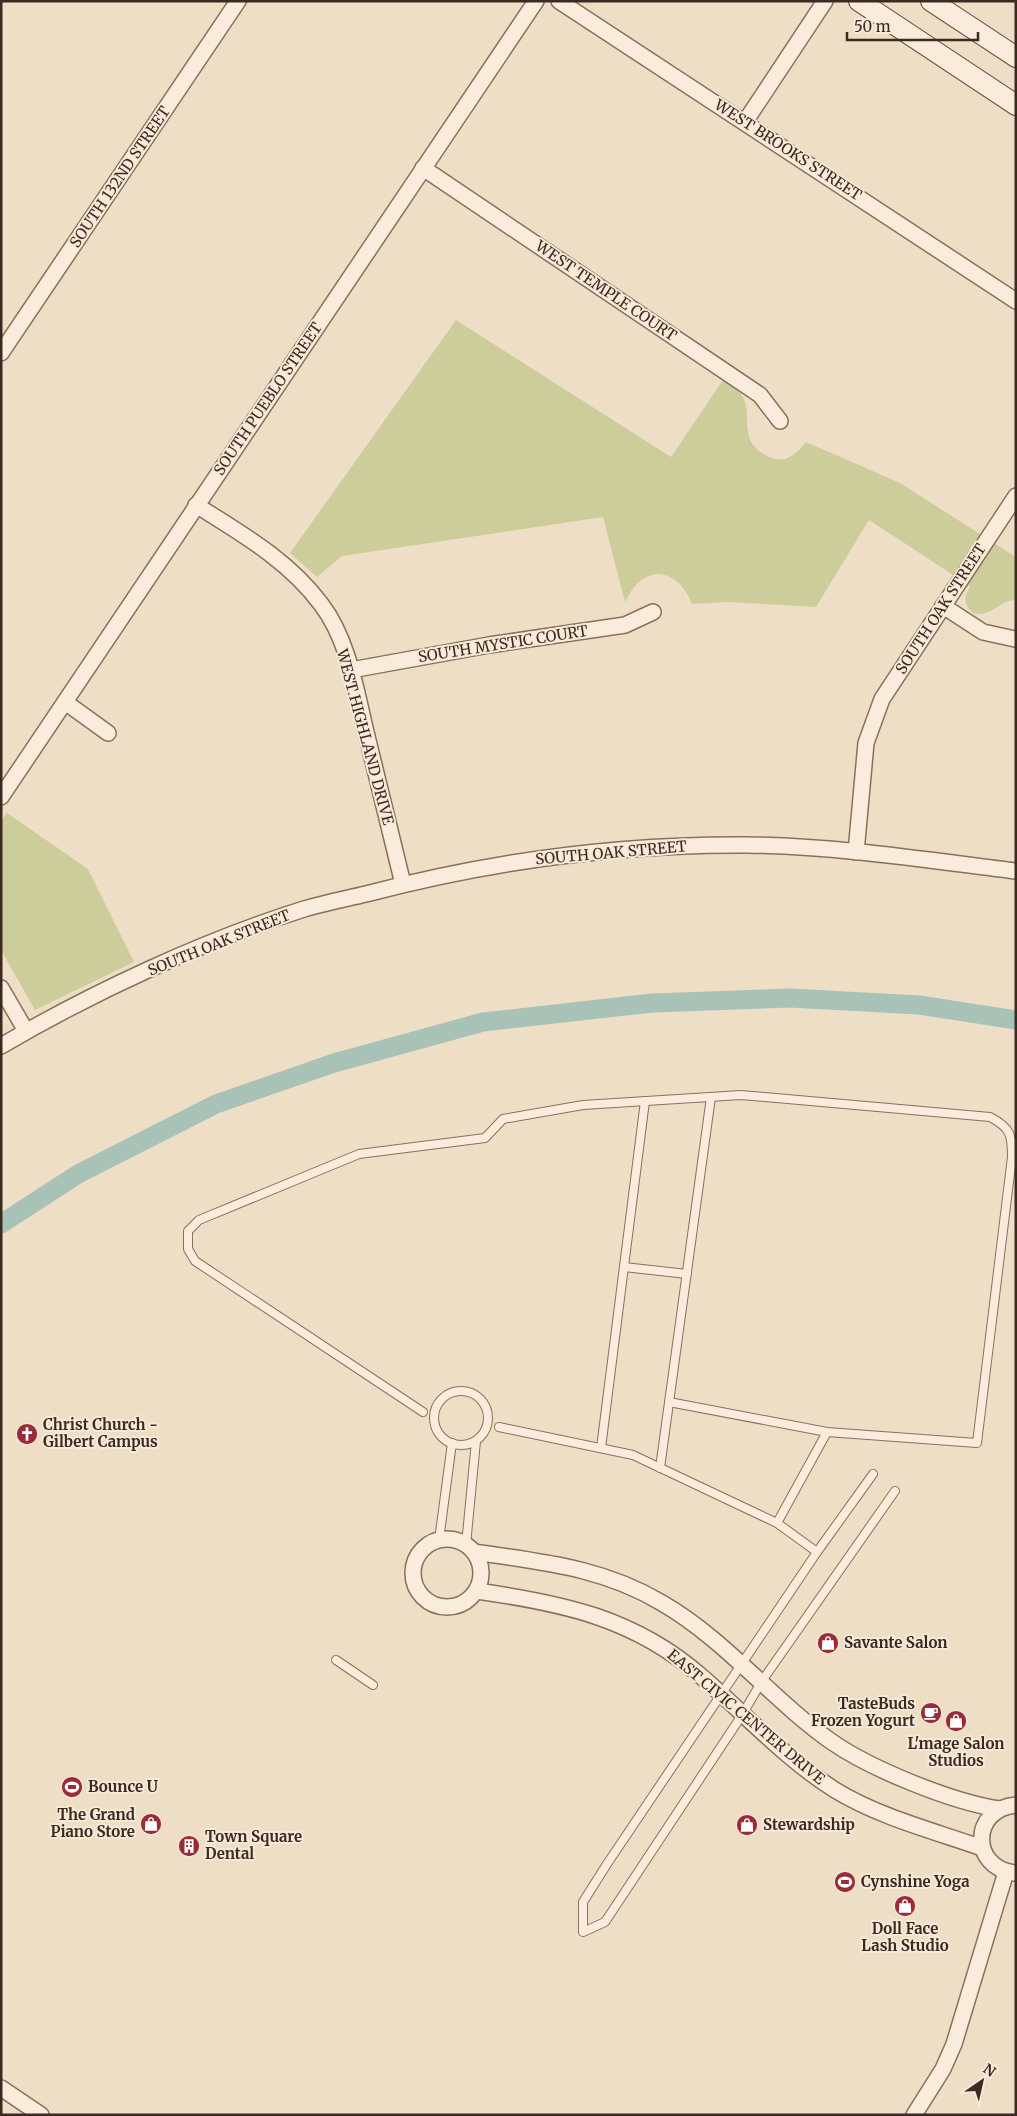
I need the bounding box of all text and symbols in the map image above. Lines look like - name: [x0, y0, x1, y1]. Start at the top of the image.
- scale bar: [847, 10, 978, 42]
- text: 50 m: [854, 17, 891, 36]
- street label: WEST BROOKS STREET: [710, 94, 866, 205]
- street label: SOUTH 132ND STREET: [65, 102, 174, 251]
- street label: WEST TEMPLE COURT: [531, 236, 681, 345]
- street label: SOUTH PUEBLO STREET: [209, 318, 326, 479]
- street label: SOUTH OAK STREET: [891, 539, 990, 678]
- street label: SOUTH MYSTIC COURT: [417, 621, 590, 666]
- street label: WEST HIGHLAND DRIVE: [333, 646, 398, 827]
- street label: SOUTH OAK STREET: [535, 836, 688, 869]
- street label: SOUTH OAK STREET: [145, 905, 293, 980]
- place label: Christ Church - Gilbert Campus: [43, 1415, 158, 1451]
- church icon: Christ Church - Gilbert Campus: [15, 1422, 39, 1446]
- shop icon: Savante Salon: [816, 1631, 840, 1655]
- place label: Savante Salon: [844, 1633, 948, 1652]
- street label: EAST CIVIC CENTER DRIVE: [664, 1645, 829, 1788]
- place label: TasteBuds Frozen Yogurt: [811, 1694, 915, 1730]
- cafe icon: TasteBuds Frozen Yogurt: [919, 1701, 943, 1725]
- shop icon: L'mage Salon Studios: [944, 1709, 968, 1733]
- place label: L'mage Salon Studios: [907, 1734, 1005, 1770]
- sports icon: Bounce U: [60, 1775, 84, 1799]
- place label: Bounce U: [88, 1777, 158, 1796]
- place label: The Grand Piano Store: [51, 1805, 135, 1841]
- shop icon: The Grand Piano Store: [139, 1812, 163, 1836]
- shop icon: Stewardship: [735, 1813, 759, 1837]
- place label: Stewardship: [763, 1815, 855, 1834]
- place label: Town Square Dental: [205, 1827, 302, 1863]
- building icon: Town Square Dental: [177, 1834, 201, 1858]
- sports icon: Cynshine Yoga: [833, 1870, 857, 1894]
- place label: Cynshine Yoga: [861, 1872, 970, 1891]
- shop icon: Doll Face Lash Studio: [893, 1894, 917, 1918]
- place label: Doll Face Lash Studio: [861, 1919, 949, 1955]
- north arrow: [957, 2056, 1007, 2106]
- text: N: [980, 2060, 999, 2081]

